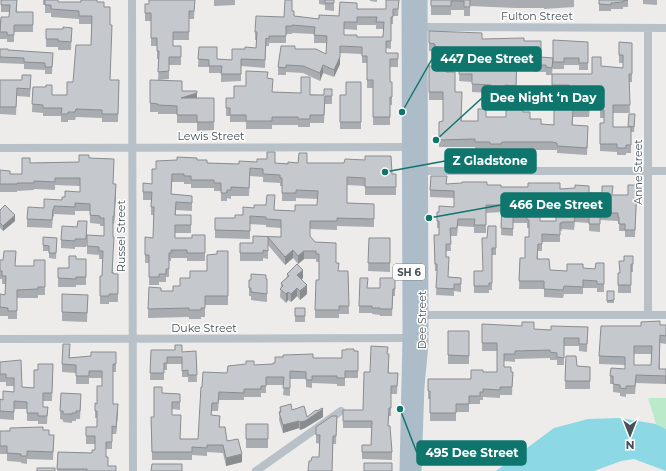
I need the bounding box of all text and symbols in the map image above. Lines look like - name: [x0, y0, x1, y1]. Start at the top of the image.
- street label: Fulton Street: [501, 9, 573, 23]
- callout: 447 Dee Street: [432, 47, 541, 71]
- text: 447 Dee Street: [440, 51, 535, 66]
- callout: Dee Night ‘n Day: [482, 86, 604, 110]
- text: Dee Night ‘n Day: [490, 90, 597, 105]
- street label: Lewis Street: [177, 129, 245, 143]
- street label: Anne Street: [631, 139, 645, 205]
- callout: Z Gladstone: [445, 149, 536, 173]
- text: Z Gladstone: [452, 153, 528, 168]
- callout: 466 Dee Street: [501, 193, 611, 217]
- text: 466 Dee Street: [509, 197, 604, 212]
- street label: Russel Street: [114, 200, 128, 272]
- road number: SH 6: [393, 264, 425, 280]
- street label: Dee Street: [415, 290, 429, 349]
- street label: Duke Street: [171, 321, 237, 335]
- north arrow: [610, 415, 650, 455]
- text: N: [626, 438, 634, 452]
- callout: 495 Dee Street: [417, 441, 526, 465]
- text: 495 Dee Street: [425, 445, 519, 460]

